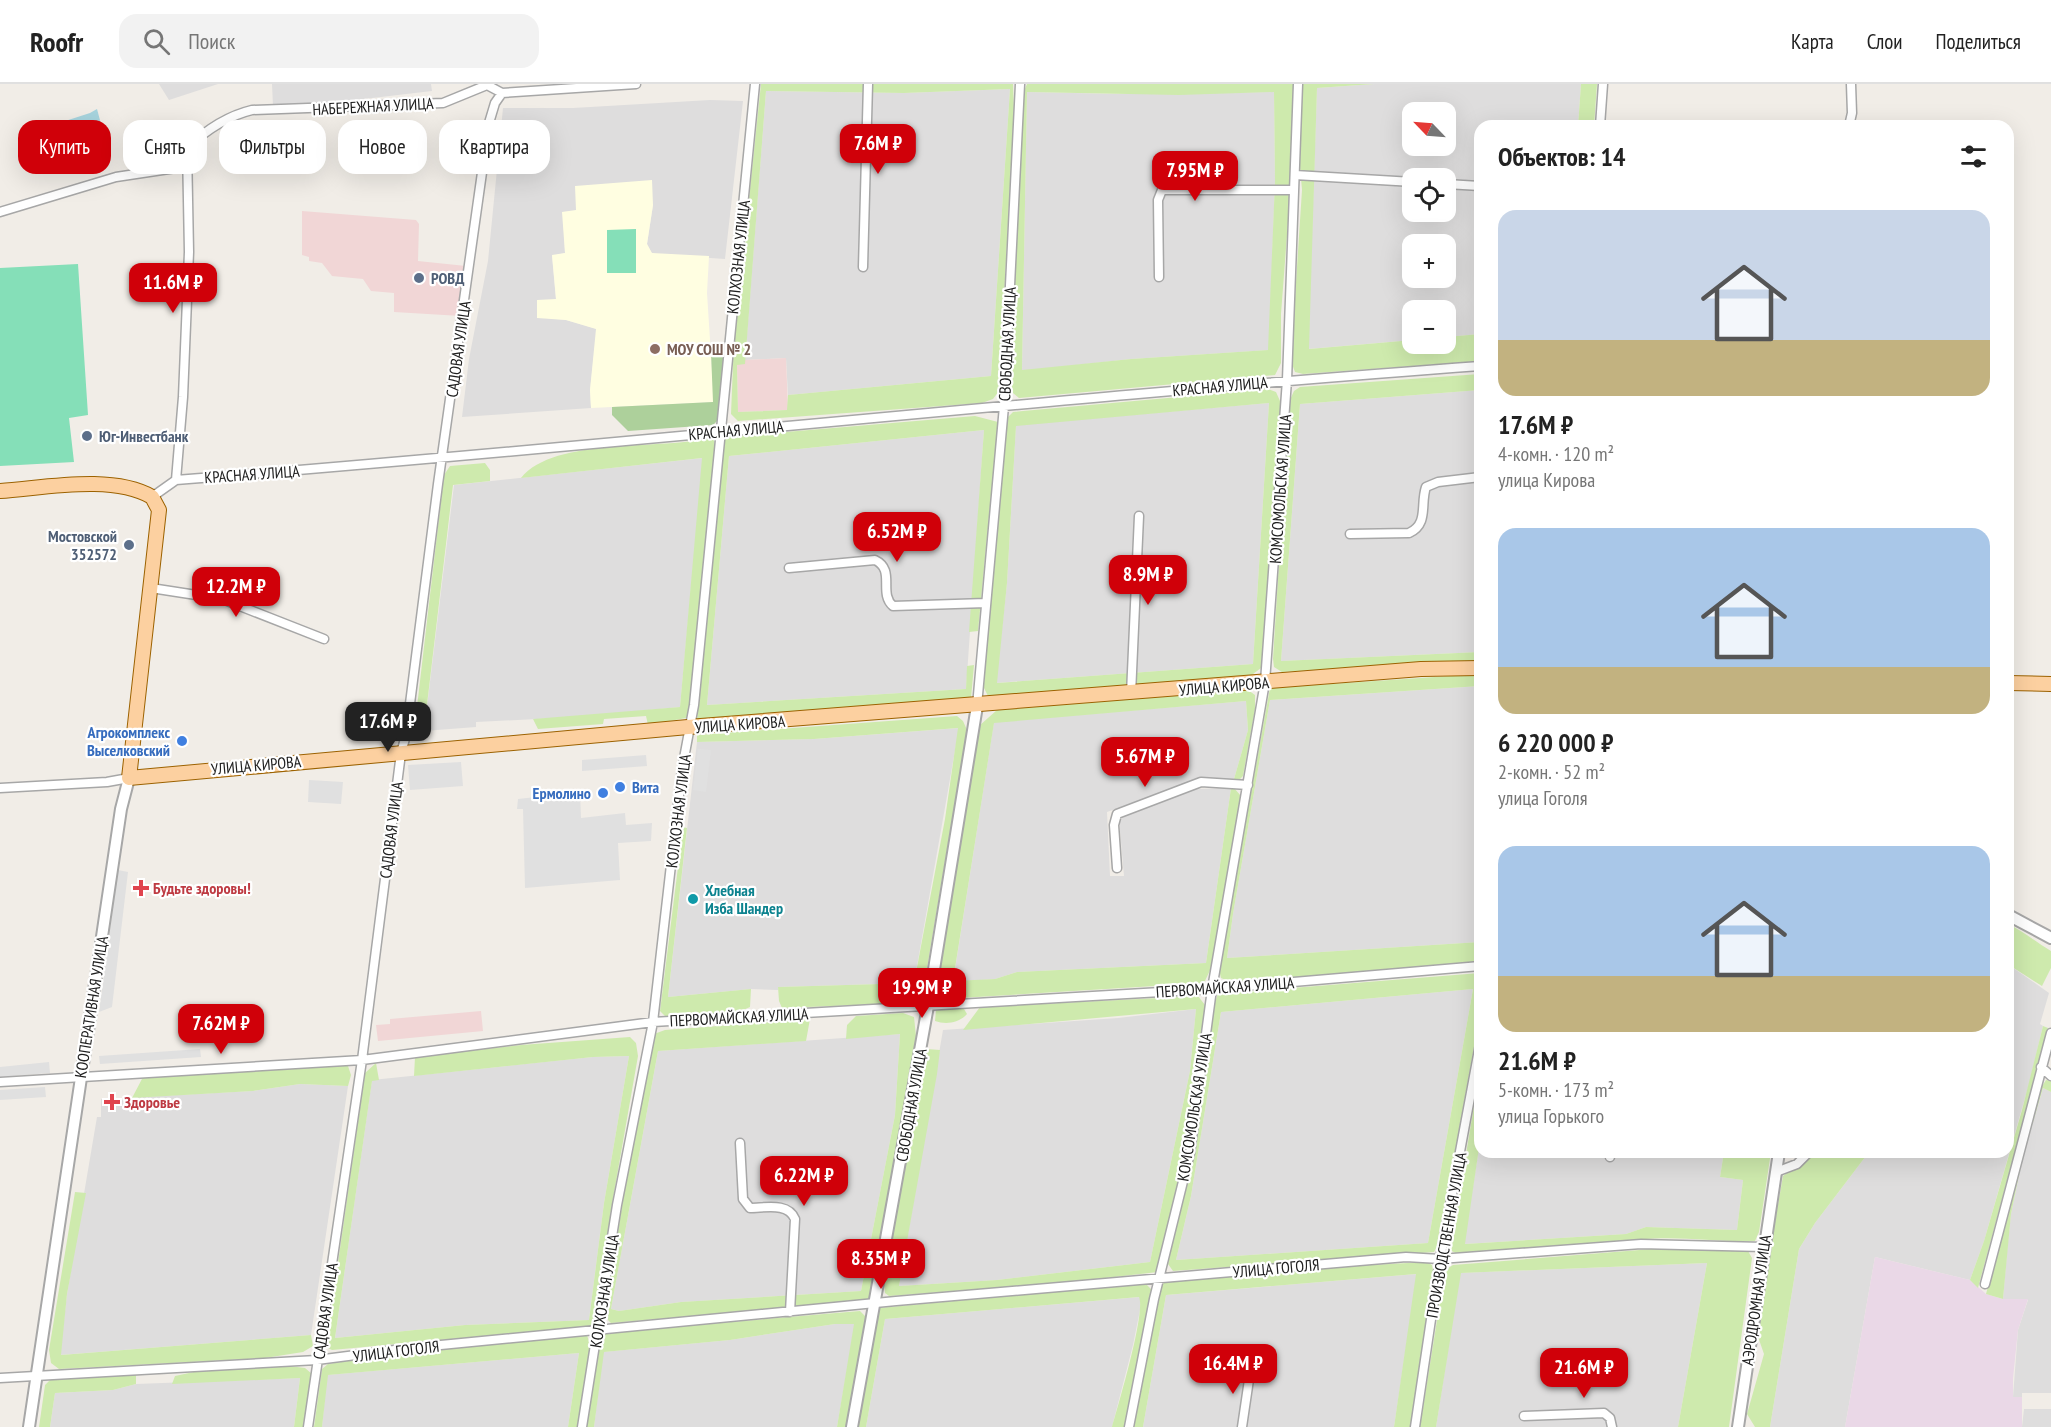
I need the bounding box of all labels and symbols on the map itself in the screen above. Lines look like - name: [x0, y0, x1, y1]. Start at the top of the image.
- street label: НАБЕРЕЖНАЯ УЛИЦА: [312, 93, 435, 119]
- north arrow: [1402, 102, 1456, 156]
- pin: 7.6M ₽: [829, 124, 927, 175]
- pin: 7.95M ₽: [1140, 151, 1250, 202]
- street label: КОЛХОЗНАЯ УЛИЦА: [722, 199, 754, 315]
- pin: 11.6M ₽: [118, 263, 228, 314]
- place label: РОВД: [431, 268, 464, 288]
- marker: РОВД: [412, 271, 426, 285]
- street label: СВОБОДНАЯ УЛИЦА: [994, 286, 1020, 402]
- street label: САДОВАЯ УЛИЦА: [441, 299, 475, 399]
- place label: МОУ СОШ № 2: [667, 339, 751, 359]
- marker: МОУ СОШ № 2: [648, 342, 662, 356]
- street label: КРАСНАЯ УЛИЦА: [1172, 372, 1269, 400]
- street label: КОМСОМОЛЬСКАЯ УЛИЦА: [1265, 413, 1295, 564]
- street label: КРАСНАЯ УЛИЦА: [688, 416, 785, 444]
- place label: Юг-Инвестбанк: [99, 426, 189, 446]
- marker: Юг-Инвестбанк: [80, 429, 94, 443]
- street label: КРАСНАЯ УЛИЦА: [204, 461, 301, 487]
- pin: 6.52M ₽: [842, 512, 952, 563]
- place label: Мостовской 352572: [48, 526, 117, 564]
- marker: Мостовской 352572: [122, 538, 136, 552]
- pin: 8.9M ₽: [1099, 555, 1197, 606]
- pin: 12.2M ₽: [181, 567, 291, 618]
- street label: УЛИЦА КИРОВА: [1178, 672, 1270, 700]
- pin: 17.6M ₽: [333, 702, 443, 753]
- street label: УЛИЦА КИРОВА: [694, 711, 786, 737]
- place label: Агрокомплекс Выселковский: [87, 722, 170, 760]
- marker: Агрокомплекс Выселковский: [175, 734, 189, 748]
- pin: 5.67M ₽: [1090, 737, 1200, 788]
- street label: УЛИЦА КИРОВА: [210, 751, 302, 779]
- street label: КОЛХОЗНАЯ УЛИЦА: [661, 753, 695, 869]
- place label: Вита: [632, 777, 660, 797]
- street label: САДОВАЯ УЛИЦА: [375, 780, 407, 879]
- marker: Вита: [613, 780, 627, 794]
- place label: Ермолино: [533, 783, 591, 803]
- marker: Ермолино: [596, 786, 610, 800]
- place label: Будьте здоровы!: [153, 878, 251, 898]
- place label: Хлебная Изба Шандер: [705, 880, 783, 918]
- marker: Будьте здоровы!: [134, 881, 148, 895]
- marker: Хлебная Изба Шандер: [686, 892, 700, 906]
- street label: КООПЕРАТИВНАЯ УЛИЦА: [70, 934, 112, 1080]
- pin: 19.9M ₽: [867, 968, 977, 1019]
- street label: ПЕРВОМАЙСКАЯ УЛИЦА: [1155, 972, 1295, 1002]
- street label: ПЕРВОМАЙСКАЯ УЛИЦА: [669, 1003, 809, 1031]
- pin: 7.62M ₽: [166, 1004, 276, 1055]
- street label: КОМСОМОЛЬСКАЯ УЛИЦА: [1172, 1031, 1216, 1183]
- street label: СВОБОДНАЯ УЛИЦА: [891, 1046, 931, 1163]
- place label: Здоровье: [124, 1092, 180, 1112]
- marker: Здоровье: [105, 1095, 119, 1109]
- street label: ПРОИЗВОДСТВЕННАЯ УЛИЦА: [1422, 1150, 1470, 1319]
- pin: 6.22M ₽: [749, 1156, 859, 1207]
- street label: КОЛХОЗНАЯ УЛИЦА: [585, 1232, 623, 1349]
- street label: АЭРОДРОМНАЯ УЛИЦА: [1737, 1233, 1775, 1367]
- pin: 8.35M ₽: [826, 1239, 936, 1290]
- street label: УЛИЦА ГОГОЛЯ: [1232, 1254, 1320, 1282]
- street label: САДОВАЯ УЛИЦА: [308, 1261, 342, 1361]
- street label: УЛИЦА ГОГОЛЯ: [352, 1336, 440, 1366]
- pin: 16.4M ₽: [1178, 1344, 1288, 1395]
- pin: 21.6M ₽: [1529, 1348, 1639, 1399]

